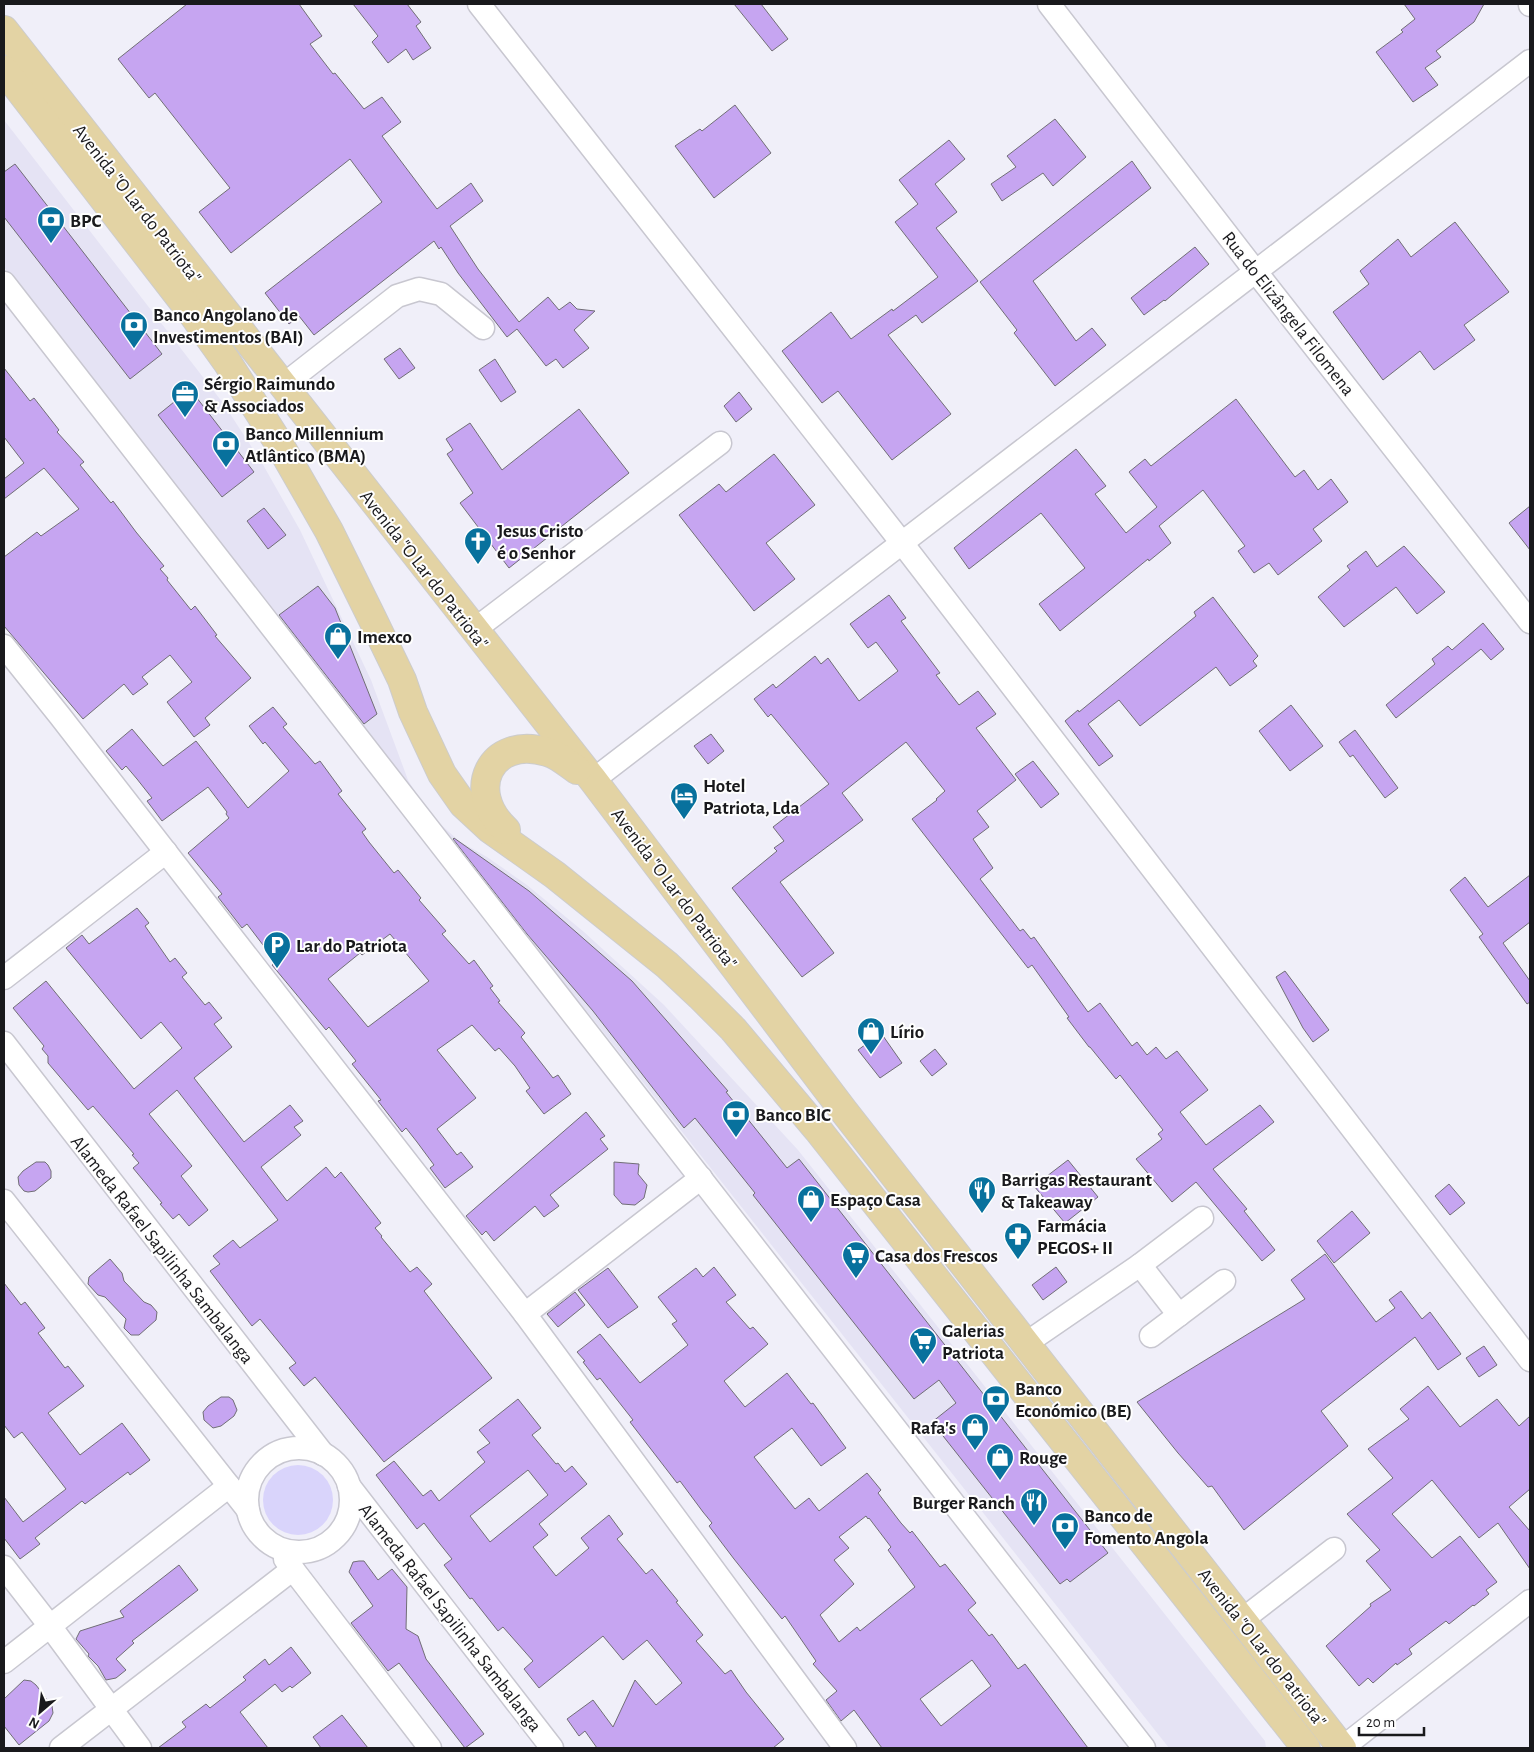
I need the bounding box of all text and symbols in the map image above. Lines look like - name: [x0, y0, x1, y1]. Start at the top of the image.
- street label: Avenida "O Lar do Patriota": [69, 121, 205, 287]
- bank icon: BPC: [36, 205, 66, 244]
- place label: BPC: [70, 212, 102, 231]
- street label: Rua do Elizângela Filomena: [1218, 228, 1358, 400]
- place label: Banco Angolano de Investimentos (BAI): [153, 306, 304, 347]
- bank icon: Banco Angolano de Investimentos (BAI): [119, 310, 149, 349]
- place label: Sérgio Raimundo & Associados: [204, 375, 335, 416]
- office icon: Sérgio Raimundo & Associados: [170, 379, 200, 418]
- place label: Banco Millennium Atlântico (BMA): [245, 425, 384, 466]
- bank icon: Banco Millennium Atlântico (BMA): [211, 429, 241, 468]
- street label: Avenida "O Lar do Patriota": [356, 487, 492, 653]
- place label: Jesus Cristo é o Senhor: [497, 522, 583, 563]
- church icon: Jesus Cristo é o Senhor: [463, 526, 493, 565]
- shop icon: Imexco: [323, 621, 353, 660]
- place label: Imexco: [357, 628, 412, 647]
- place label: Hotel Patriota, Lda: [703, 777, 800, 818]
- hotel icon: Hotel Patriota, Lda: [669, 781, 699, 820]
- street label: Avenida "O Lar do Patriota": [607, 805, 740, 973]
- parking icon: Lar do Patriota: [262, 930, 292, 969]
- place label: Lar do Patriota: [296, 937, 407, 956]
- shop icon: Lírio: [856, 1016, 886, 1055]
- place label: Lírio: [890, 1023, 924, 1042]
- bank icon: Banco BIC: [721, 1099, 751, 1138]
- place label: Banco BIC: [755, 1106, 831, 1125]
- street label: Alameda Rafael Sapilinha Sambalanga: [67, 1132, 257, 1368]
- place label: Barrigas Restaurant & Takeaway: [1001, 1171, 1152, 1212]
- restaurant icon: Barrigas Restaurant & Takeaway: [967, 1175, 997, 1214]
- shop icon: Espaço Casa: [796, 1184, 826, 1223]
- place label: Espaço Casa: [830, 1191, 921, 1210]
- place label: Farmácia PEGOS+ II: [1037, 1217, 1113, 1258]
- pharmacy icon: Farmácia PEGOS+ II: [1003, 1221, 1033, 1260]
- supermarket icon: Casa dos Frescos: [841, 1240, 871, 1279]
- place label: Casa dos Frescos: [875, 1247, 998, 1266]
- place label: Galerias Patriota: [942, 1322, 1004, 1363]
- supermarket icon: Galerias Patriota: [908, 1326, 938, 1365]
- place label: Banco Económico (BE): [1015, 1380, 1132, 1421]
- bank icon: Banco Económico (BE): [981, 1384, 1011, 1423]
- shop icon: Rafa's: [960, 1412, 990, 1451]
- place label: Rafa's: [910, 1419, 956, 1438]
- shop icon: Rouge: [985, 1442, 1015, 1481]
- place label: Rouge: [1019, 1449, 1067, 1468]
- restaurant icon: Burger Ranch: [1019, 1487, 1049, 1526]
- place label: Burger Ranch: [912, 1494, 1015, 1513]
- street label: Alameda Rafael Sapilinha Sambalanga: [355, 1500, 545, 1736]
- place label: Banco de Fomento Angola: [1084, 1507, 1209, 1548]
- bank icon: Banco de Fomento Angola: [1050, 1511, 1080, 1550]
- street label: Avenida "O Lar do Patriota": [1194, 1565, 1330, 1731]
- north arrow: [15, 1687, 65, 1737]
- scale bar: [1359, 1704, 1424, 1736]
- text: N: [27, 1714, 42, 1731]
- text: 20 m: [1366, 1715, 1395, 1730]

